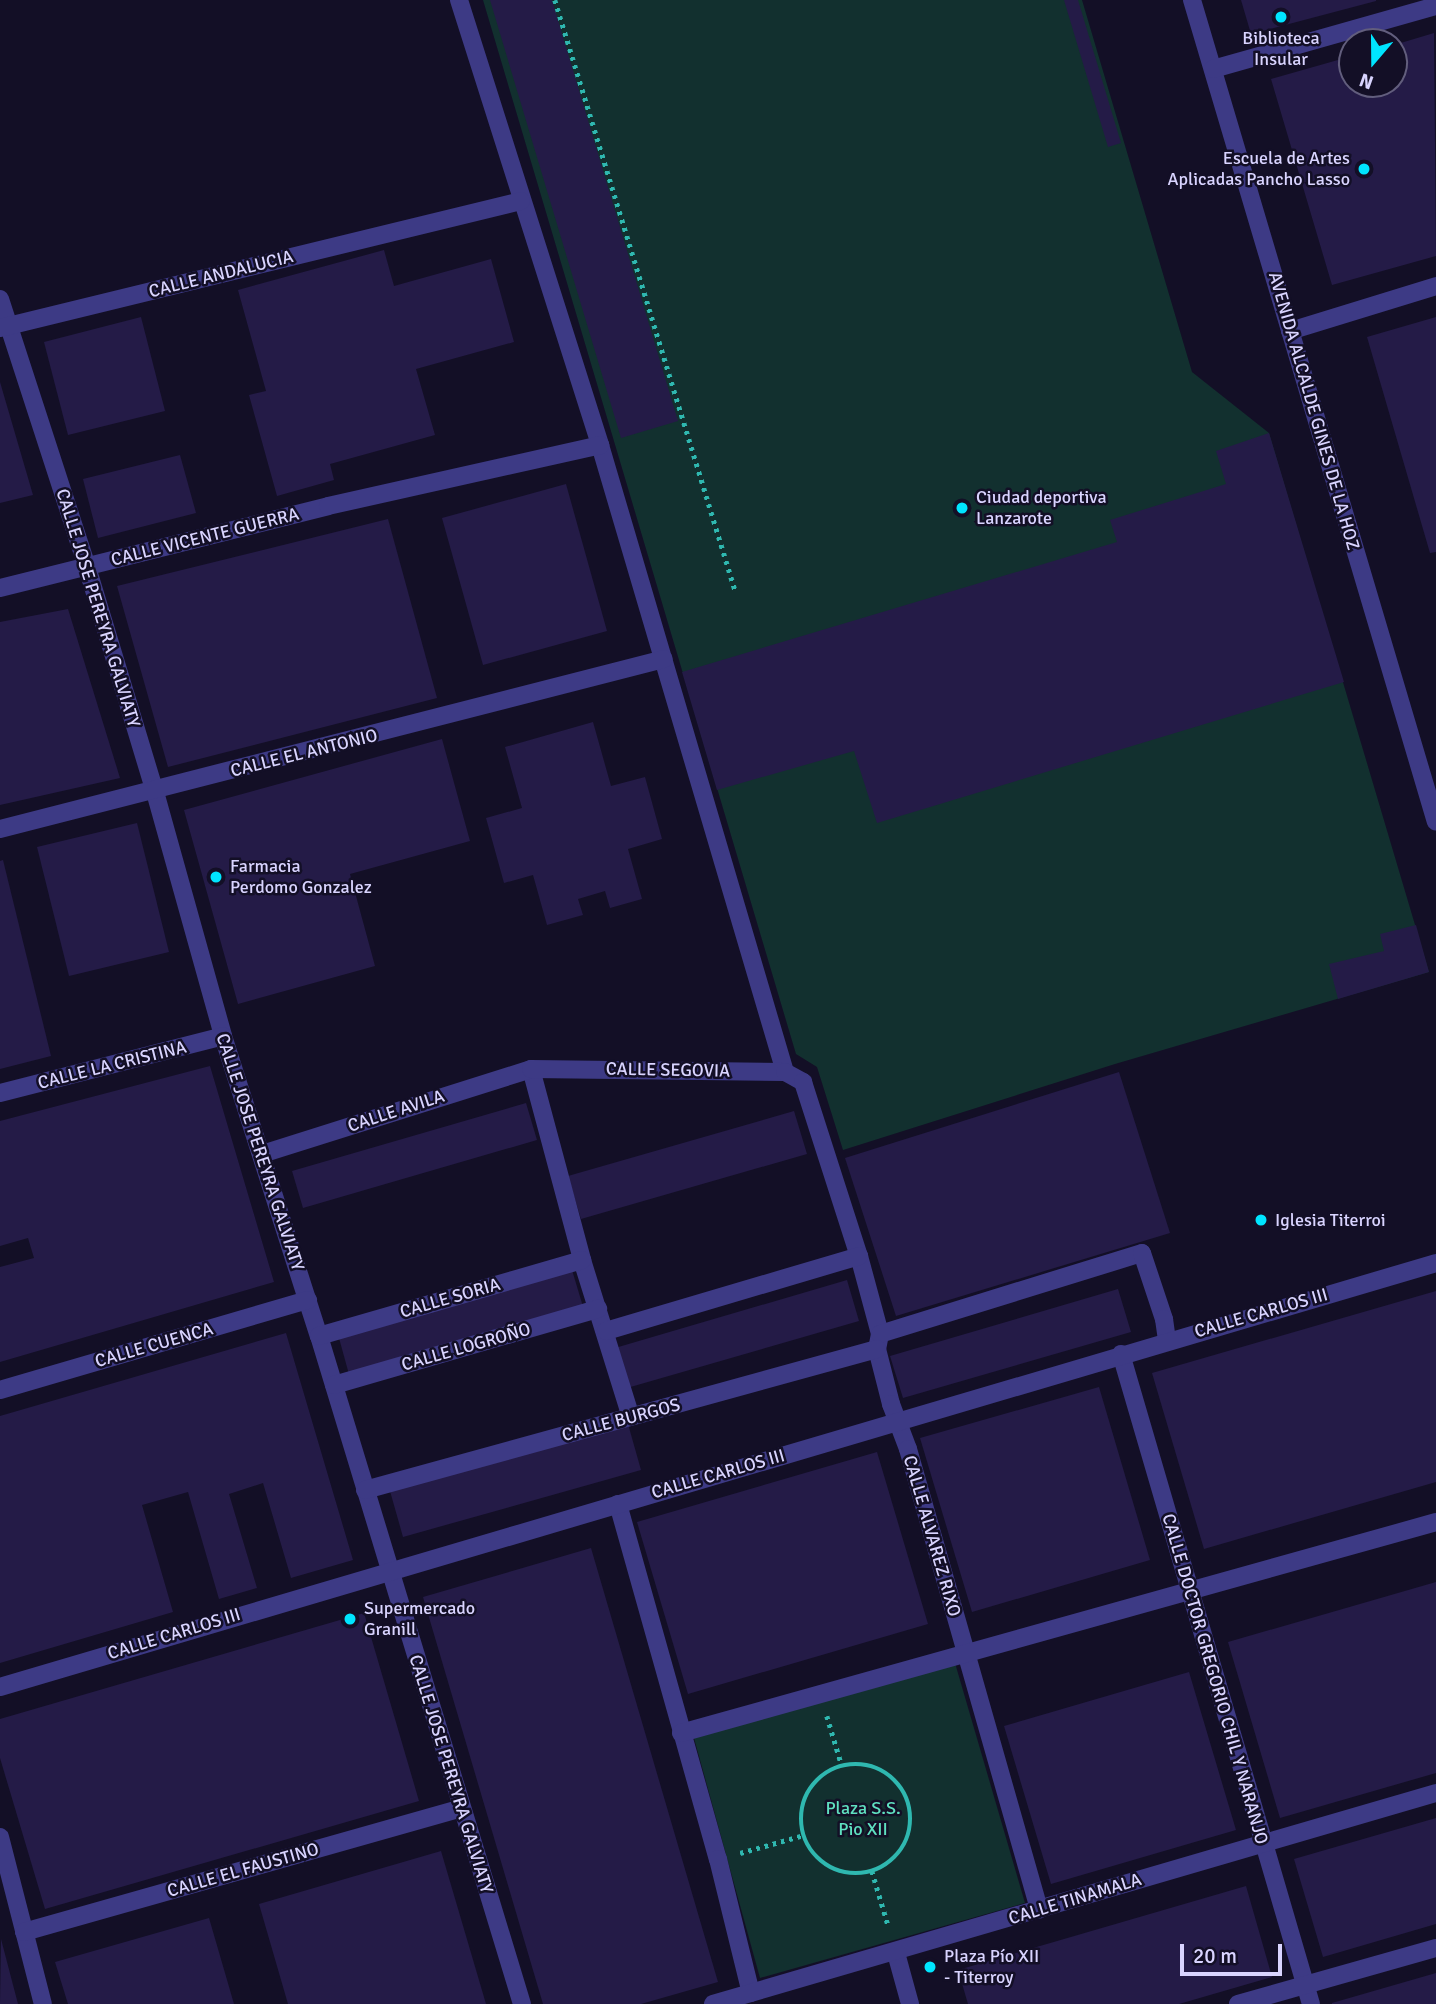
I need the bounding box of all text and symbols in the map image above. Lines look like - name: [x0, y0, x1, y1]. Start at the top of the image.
- marker: Biblioteca Insular: [1273, 9, 1289, 25]
- place label: Biblioteca Insular: [1242, 28, 1320, 70]
- north arrow: [1338, 28, 1408, 98]
- text: N: [1356, 67, 1377, 94]
- place label: Escuela de Artes Aplicadas Pancho Lasso: [1168, 148, 1350, 190]
- marker: Escuela de Artes Aplicadas Pancho Lasso: [1356, 161, 1372, 177]
- street label: CALLE ANDALUCIA: [147, 246, 295, 302]
- street label: AVENIDA ALCALDE GINES DE LA HOZ: [1264, 269, 1364, 553]
- street label: CALLE JOSE PEREYRA GALVIATY: [51, 486, 145, 730]
- place label: Ciudad deportiva Lanzarote: [976, 487, 1107, 530]
- marker: Ciudad deportiva Lanzarote: [954, 500, 970, 516]
- street label: CALLE VICENTE GUERRA: [109, 503, 301, 571]
- street label: CALLE EL ANTONIO: [228, 724, 380, 782]
- place label: Farmacia Perdomo Gonzalez: [230, 856, 372, 898]
- marker: Farmacia Perdomo Gonzalez: [208, 869, 224, 885]
- street label: CALLE JOSE PEREYRA GALVIATY: [211, 1031, 309, 1273]
- street label: CALLE LA CRISTINA: [35, 1036, 189, 1094]
- street label: CALLE SEGOVIA: [606, 1058, 730, 1082]
- street label: CALLE AVILA: [345, 1085, 447, 1137]
- place label: Iglesia Titerroi: [1275, 1209, 1386, 1231]
- marker: Iglesia Titerroi: [1253, 1212, 1269, 1228]
- street label: CALLE SORIA: [397, 1273, 503, 1323]
- street label: CALLE CARLOS III: [1192, 1284, 1330, 1342]
- street label: CALLE CUENCA: [93, 1318, 215, 1372]
- street label: CALLE LOGROÑO: [399, 1318, 533, 1376]
- street label: CALLE BURGOS: [560, 1394, 682, 1446]
- street label: CALLE CARLOS III: [649, 1445, 787, 1503]
- street label: CALLE ALVAREZ RIXO: [899, 1453, 965, 1619]
- street label: CALLE DOCTOR GREGORIO CHIL Y NARANJO: [1157, 1511, 1273, 1847]
- place label: Supermercado Granill: [364, 1598, 475, 1640]
- street label: CALLE CARLOS III: [105, 1604, 243, 1664]
- marker: Supermercado Granill: [342, 1611, 358, 1627]
- street label: CALLE JOSE PEREYRA GALVIATY: [404, 1652, 498, 1896]
- park label: Plaza S.S. Pio XII: [825, 1798, 901, 1840]
- street label: CALLE EL FAUSTINO: [165, 1838, 321, 1902]
- street label: CALLE TINAMALA: [1006, 1869, 1144, 1929]
- scale bar: [1184, 1930, 1286, 1974]
- text: 20 m: [1193, 1943, 1237, 1969]
- place label: Plaza Pío XII - Titerroy: [944, 1946, 1039, 1988]
- marker: Plaza Pío XII - Titerroy: [922, 1959, 938, 1975]

